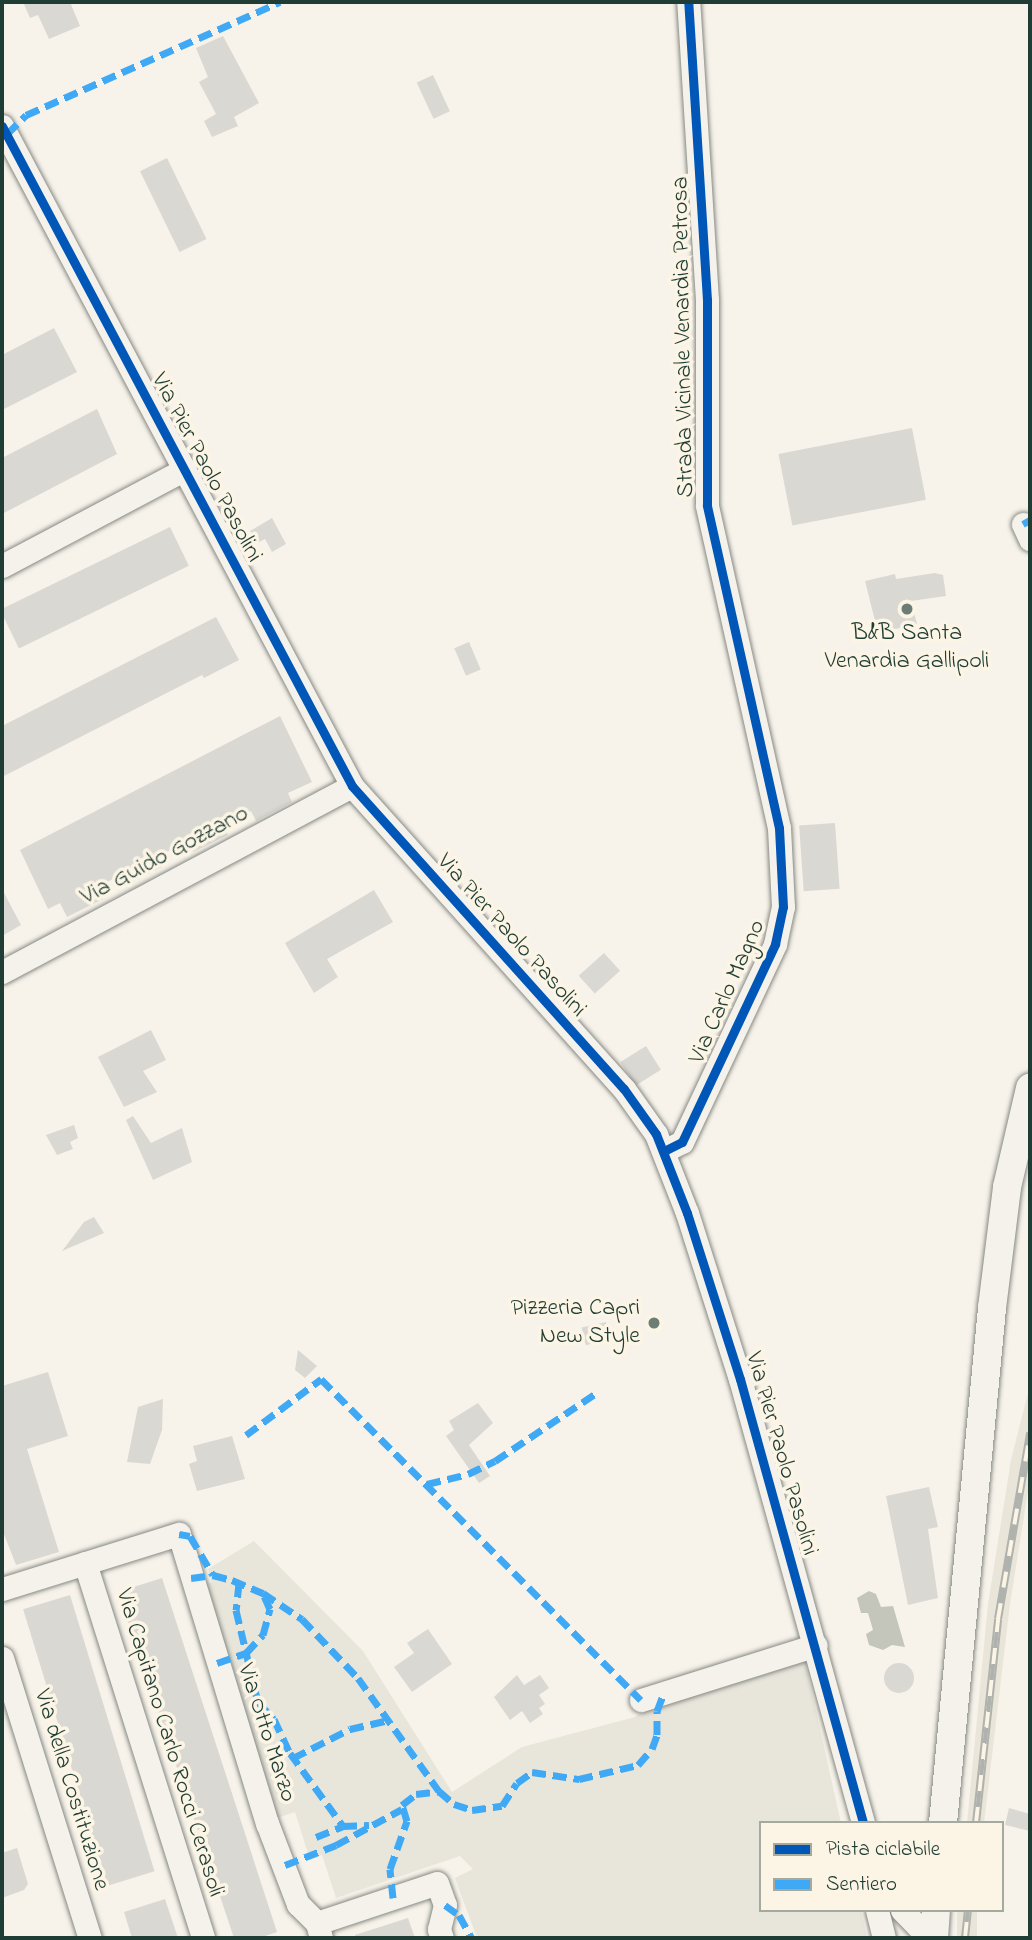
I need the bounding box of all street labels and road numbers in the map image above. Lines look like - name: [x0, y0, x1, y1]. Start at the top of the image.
- street label: Strada Vicinale Venardia Petrosa: [667, 176, 701, 498]
- street label: Via Pier Paolo Pasolini: [144, 368, 268, 568]
- street label: Via Guido Gozzano: [76, 800, 254, 912]
- street label: Via Pier Paolo Pasolini: [430, 848, 592, 1024]
- street label: Via Carlo Magno: [683, 916, 773, 1068]
- street label: Via Pier Paolo Pasolini: [738, 1349, 824, 1559]
- street label: Via Capitano Carlo Rocci Cerasoli: [108, 1585, 230, 1901]
- street label: Via Otto Marzo: [230, 1660, 302, 1806]
- street label: Via della Costituzione: [27, 1686, 115, 1894]

